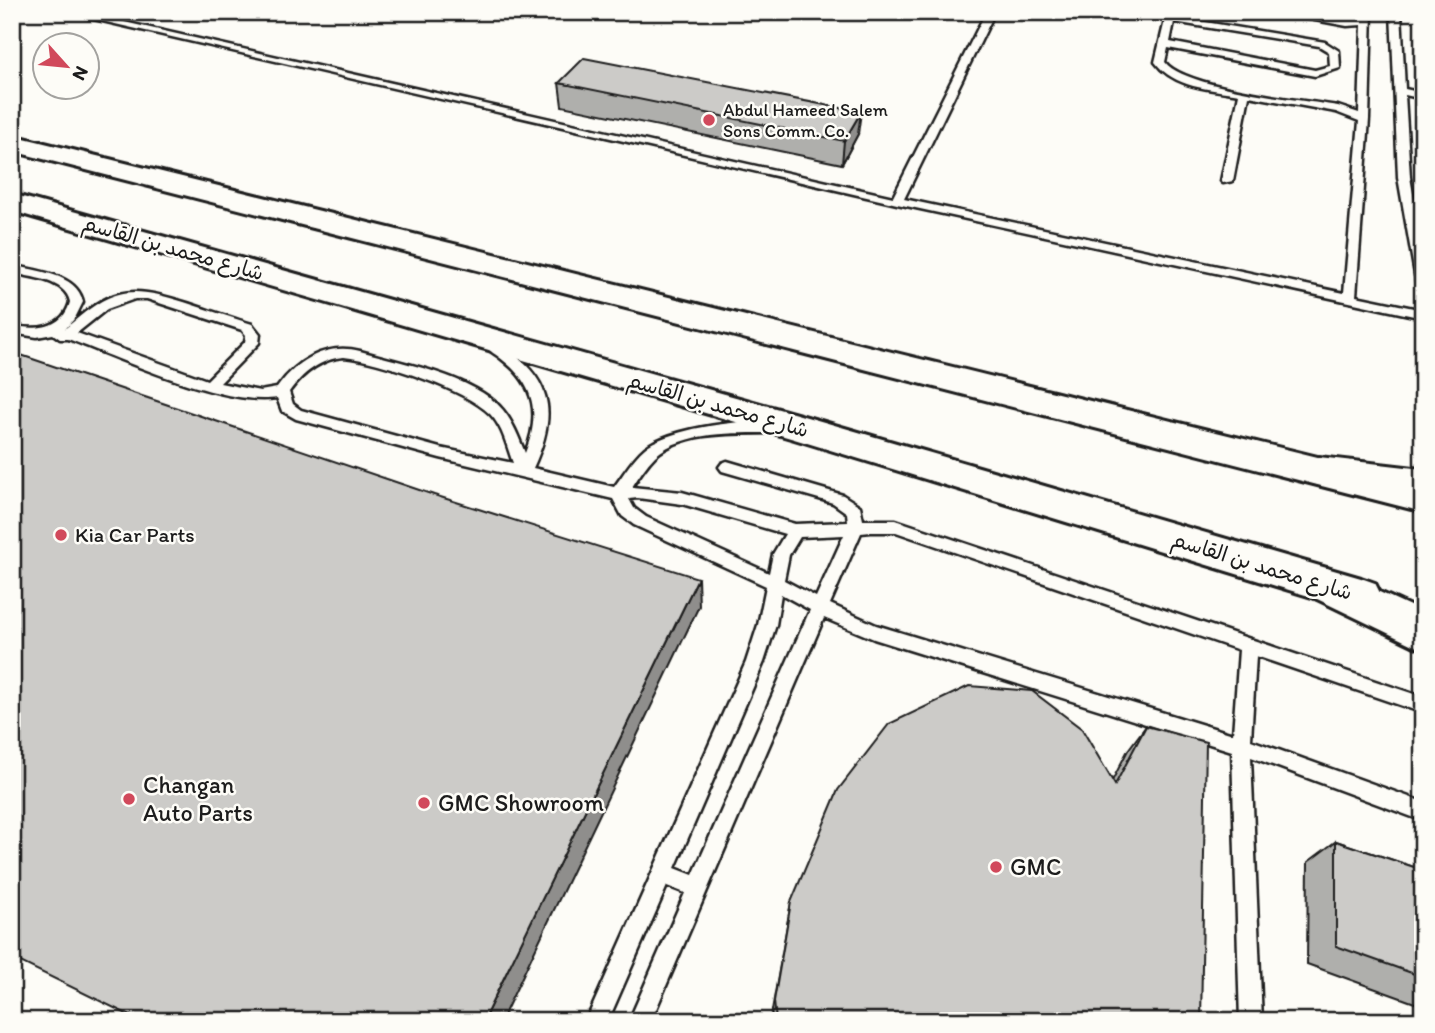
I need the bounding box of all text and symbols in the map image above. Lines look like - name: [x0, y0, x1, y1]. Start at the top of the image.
- north arrow: [32, 32, 102, 102]
- text: N: [68, 63, 94, 84]
- place label: Abdul Hameed Salem Sons Comm. Co.: [723, 99, 888, 142]
- marker: Abdul Hameed Salem Sons Comm. Co.: [701, 112, 717, 128]
- street label: شارع محمد بن القاسم: [79, 210, 267, 289]
- street label: شارع محمد بن القاسم: [624, 367, 812, 446]
- place label: Kia Car Parts: [75, 522, 195, 547]
- street label: شارع محمد بن القاسم: [1168, 526, 1355, 609]
- marker: Kia Car Parts: [53, 527, 69, 543]
- place label: Changan Auto Parts: [143, 770, 253, 827]
- place label: GMC Showroom: [438, 788, 604, 817]
- marker: Changan Auto Parts: [121, 791, 137, 807]
- marker: GMC Showroom: [416, 795, 432, 811]
- place label: GMC: [1010, 852, 1061, 881]
- marker: GMC: [988, 859, 1004, 875]

